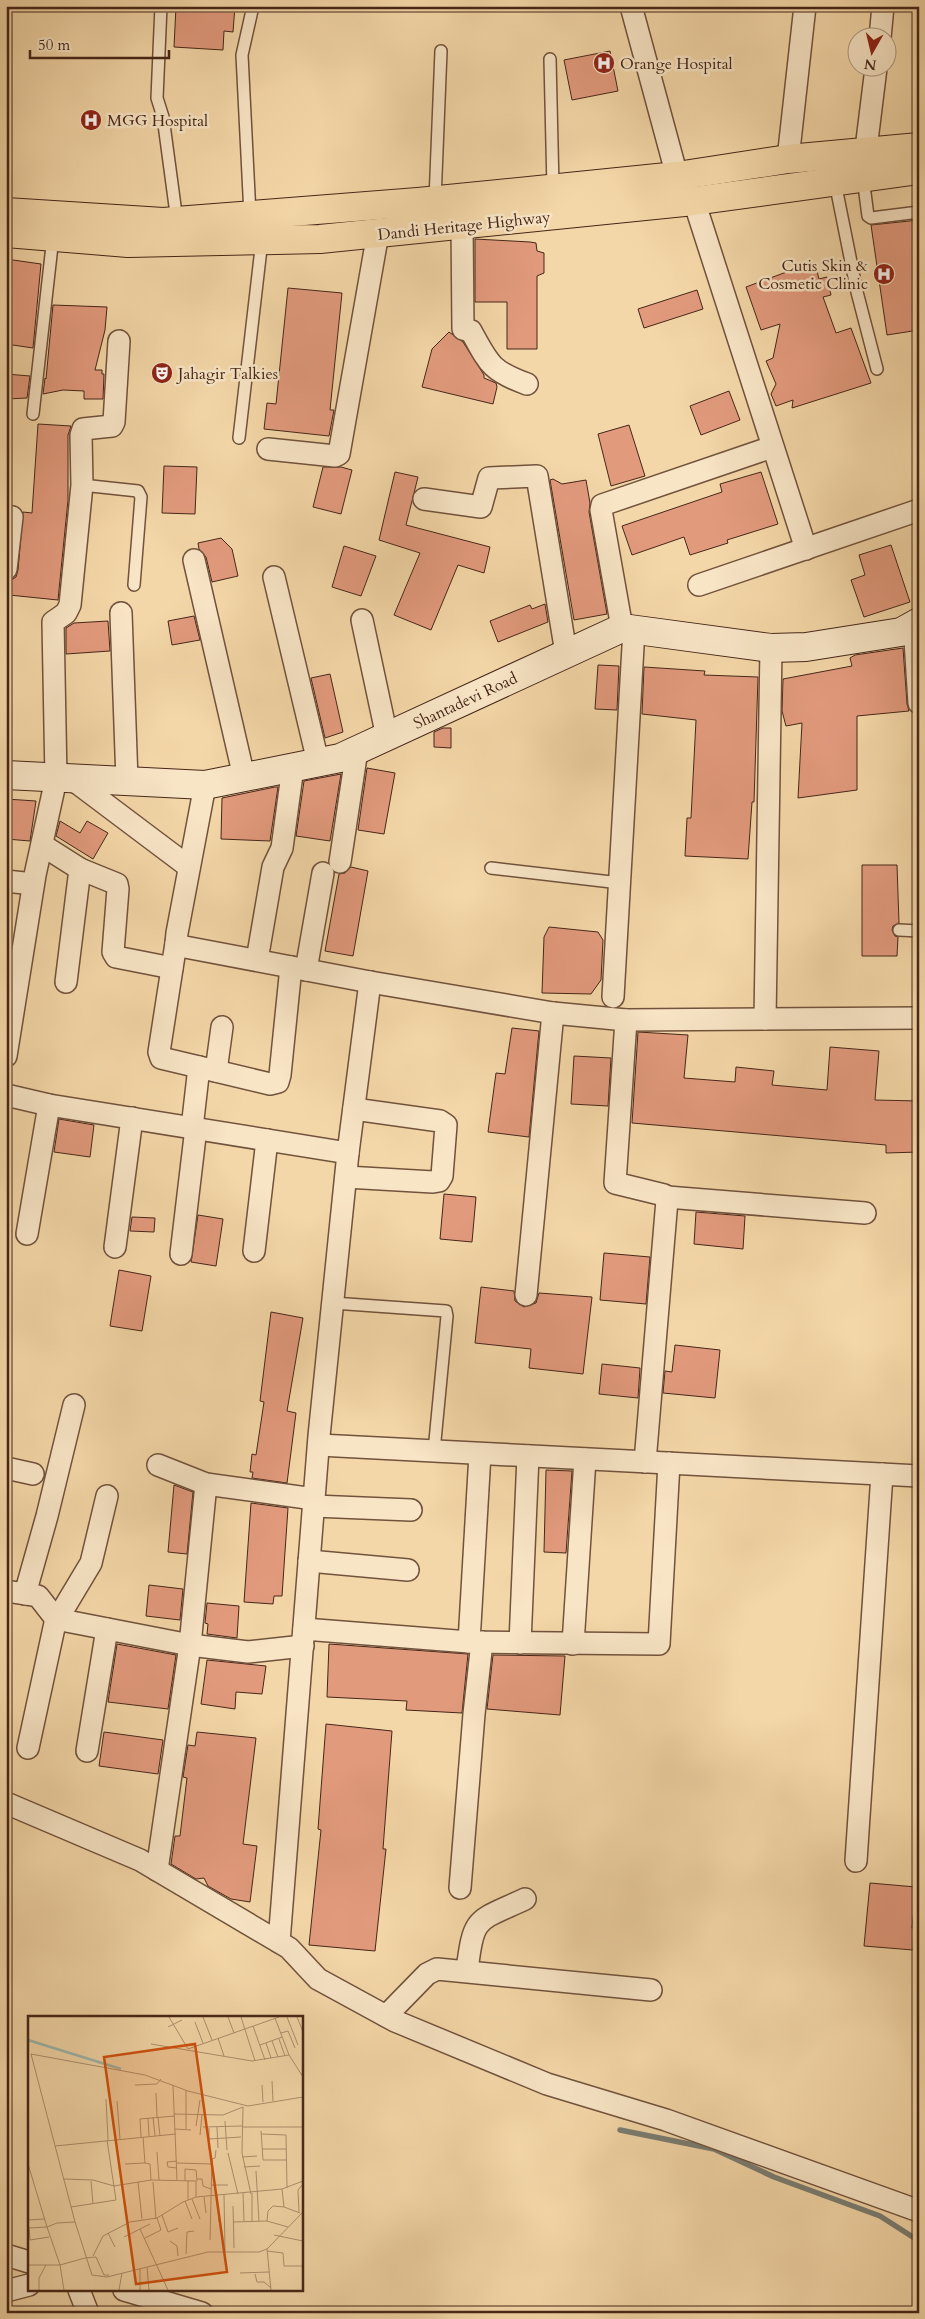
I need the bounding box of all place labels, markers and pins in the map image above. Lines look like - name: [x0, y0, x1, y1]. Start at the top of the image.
- hospital icon: Orange Hospital: [592, 51, 616, 75]
- place label: Orange Hospital: [620, 53, 733, 75]
- hospital icon: MGG Hospital: [79, 108, 103, 132]
- place label: MGG Hospital: [107, 110, 208, 132]
- place label: Cutis Skin & Cosmetic Clinic: [758, 255, 868, 295]
- hospital icon: Cutis Skin & Cosmetic Clinic: [872, 262, 896, 286]
- theatre icon: Jahagir Talkies: [150, 361, 174, 385]
- place label: Jahagir Talkies: [176, 363, 278, 385]

